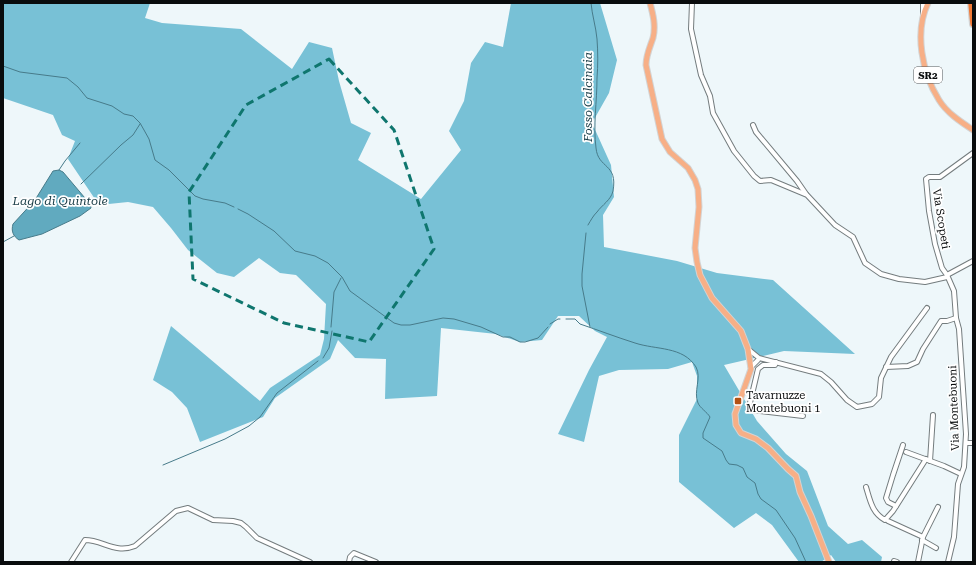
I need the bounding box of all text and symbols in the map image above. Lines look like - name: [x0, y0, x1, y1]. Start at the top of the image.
- water label: Fosso Calcinaia: [581, 52, 595, 143]
- road number: SR2: [914, 67, 942, 83]
- street label: Via Scopeti: [930, 188, 952, 250]
- water label: Lago di Quintole: [11, 194, 108, 208]
- street label: Via Montebuoni: [946, 365, 962, 451]
- place label: Tavarnuzze Montebuoni 1: [746, 389, 820, 415]
- marker: Tavarnuzze Montebuoni 1: [733, 396, 743, 406]

